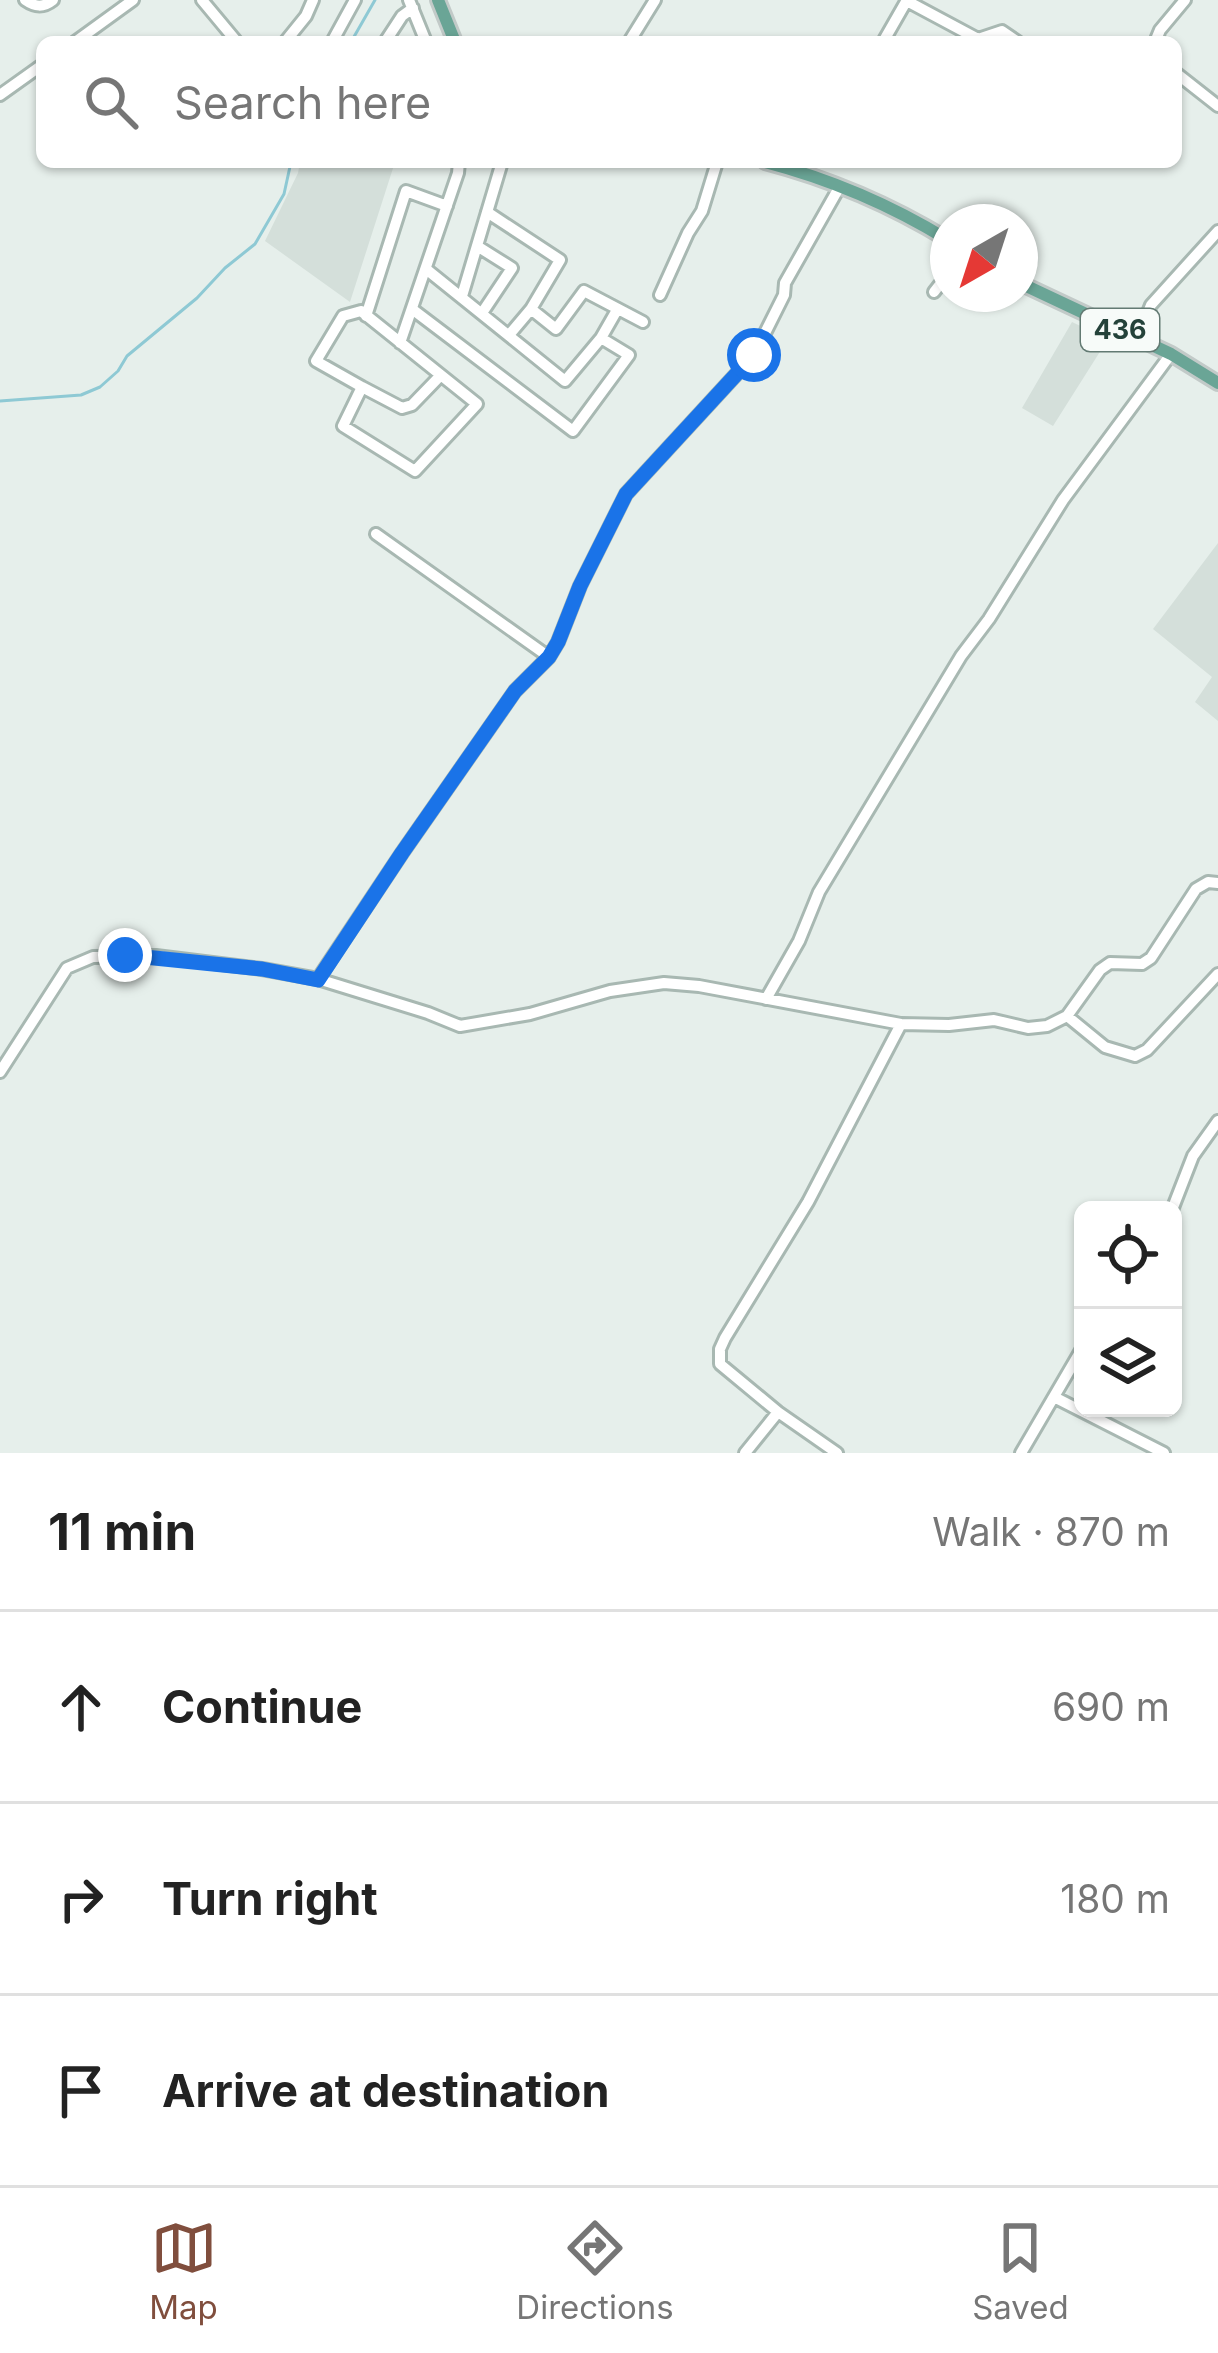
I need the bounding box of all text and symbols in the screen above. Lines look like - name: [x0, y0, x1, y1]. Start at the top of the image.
- search box: [36, 36, 1182, 168]
- icon: search: [78, 69, 144, 135]
- text: Search here: [174, 75, 431, 130]
- north arrow: [930, 204, 1038, 312]
- road number: 436: [1081, 309, 1159, 351]
- route start: [727, 328, 781, 382]
- route end: [98, 928, 152, 982]
- map controls: [1074, 1201, 1182, 1417]
- button: locate: [1074, 1201, 1182, 1309]
- button: layers: [1074, 1309, 1182, 1417]
- text: 11 min: [48, 1501, 196, 1562]
- text: Walk · 870 m: [932, 1508, 1170, 1555]
- icon: ahead: [48, 1674, 114, 1740]
- text: Continue: [162, 1679, 362, 1734]
- text: 690 m: [1052, 1683, 1170, 1730]
- icon: right: [48, 1866, 114, 1932]
- text: Turn right: [162, 1871, 378, 1926]
- text: 180 m: [1060, 1875, 1170, 1922]
- icon: arrive: [48, 2058, 114, 2124]
- text: Arrive at destination: [162, 2063, 609, 2118]
- tab: Map: [149, 2215, 218, 2327]
- tab: Directions: [516, 2215, 674, 2327]
- tab: Saved: [972, 2215, 1069, 2327]

